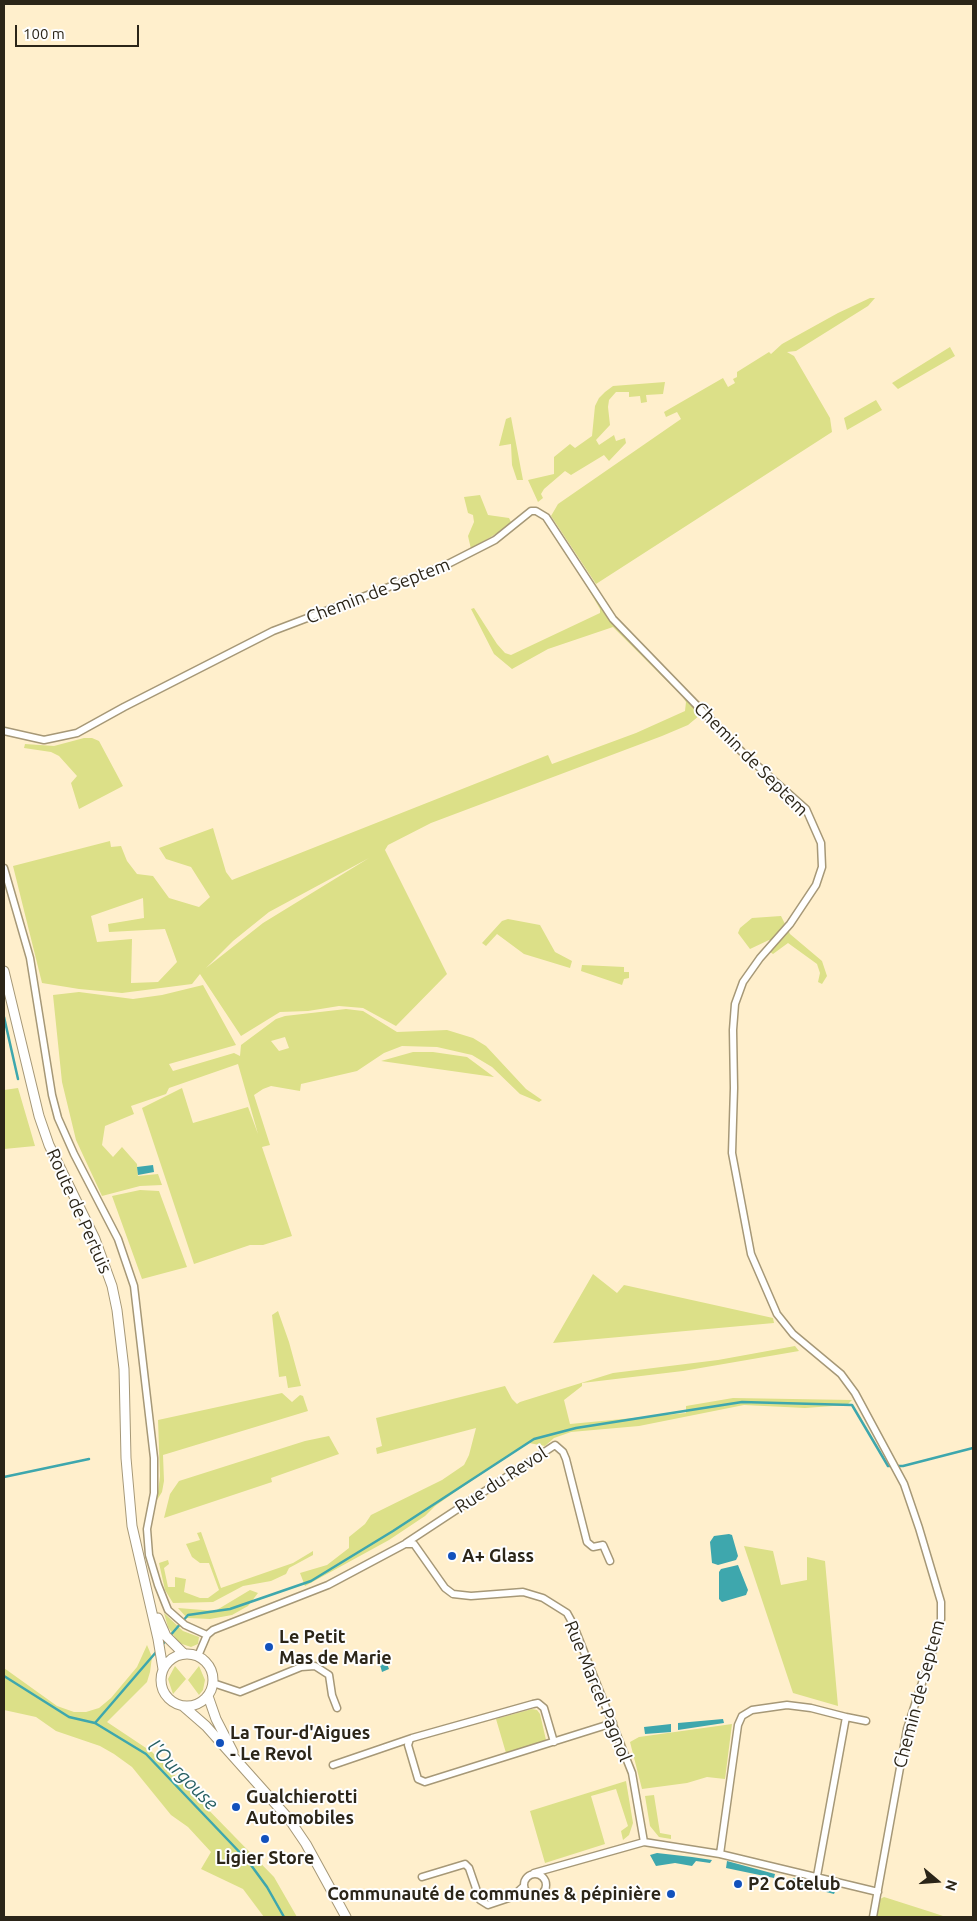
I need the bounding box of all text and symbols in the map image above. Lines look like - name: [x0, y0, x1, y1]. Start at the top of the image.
- scale bar: [18, 15, 141, 47]
- text: 100 m: [23, 25, 65, 42]
- street label: Chemin de Septem: [303, 554, 453, 628]
- street label: Chemin de Septem: [689, 697, 813, 821]
- street label: Route de Pertuis: [42, 1145, 116, 1277]
- street label: Rue du Revol: [451, 1442, 551, 1518]
- place label: A+ Glass: [462, 1545, 534, 1567]
- marker: A+ Glass: [446, 1550, 458, 1562]
- street label: Rue Marcel Pagnol: [560, 1617, 636, 1765]
- street label: Chemin de Septem: [889, 1618, 949, 1770]
- place label: Le Petit Mas de Marie: [279, 1626, 392, 1668]
- marker: Le Petit Mas de Marie: [263, 1641, 275, 1653]
- place label: La Tour-d'Aigues - Le Revol: [230, 1722, 370, 1765]
- water label: l'Ourgouse: [143, 1735, 223, 1815]
- marker: La Tour-d'Aigues - Le Revol: [214, 1737, 226, 1749]
- place label: Gualchierotti Automobiles: [246, 1786, 358, 1828]
- marker: Gualchierotti Automobiles: [230, 1801, 242, 1813]
- marker: Ligier Store: [259, 1833, 271, 1845]
- place label: Ligier Store: [216, 1847, 314, 1869]
- north arrow: [912, 1856, 962, 1906]
- place label: P2 Cotelub: [748, 1873, 841, 1895]
- marker: P2 Cotelub: [732, 1878, 744, 1890]
- text: N: [942, 1878, 960, 1893]
- place label: Communauté de communes & pépinière: [327, 1883, 661, 1905]
- marker: Communauté de communes & pépinière: [665, 1888, 677, 1900]

